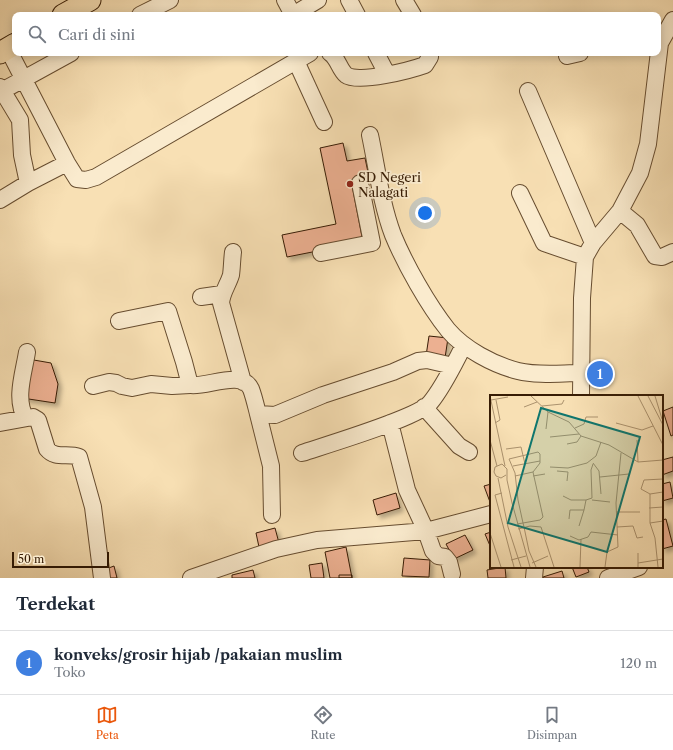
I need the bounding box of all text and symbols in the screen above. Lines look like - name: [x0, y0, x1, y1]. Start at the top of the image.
- search box: [12, 12, 661, 56]
- icon: search: [26, 23, 48, 45]
- text: Cari di sini: [58, 25, 135, 44]
- place label: SD Negeri Nalagati: [358, 169, 421, 200]
- marker: SD Negeri Nalagati: [345, 179, 355, 189]
- your location: [415, 203, 435, 223]
- pin: 1: [587, 359, 613, 389]
- inset map: [490, 395, 663, 568]
- scale bar: [12, 550, 109, 569]
- text: 50 m: [18, 552, 44, 566]
- text: Terdekat: [16, 594, 95, 614]
- text: konveks/grosir hijab /pakaian muslim: [54, 645, 342, 664]
- text: 1: [26, 655, 32, 671]
- text: 120 m: [620, 655, 657, 671]
- text: Toko: [54, 664, 85, 680]
- tab: Peta: [96, 704, 119, 742]
- tab: Rute: [310, 704, 335, 742]
- tab: Disimpan: [527, 704, 577, 742]

